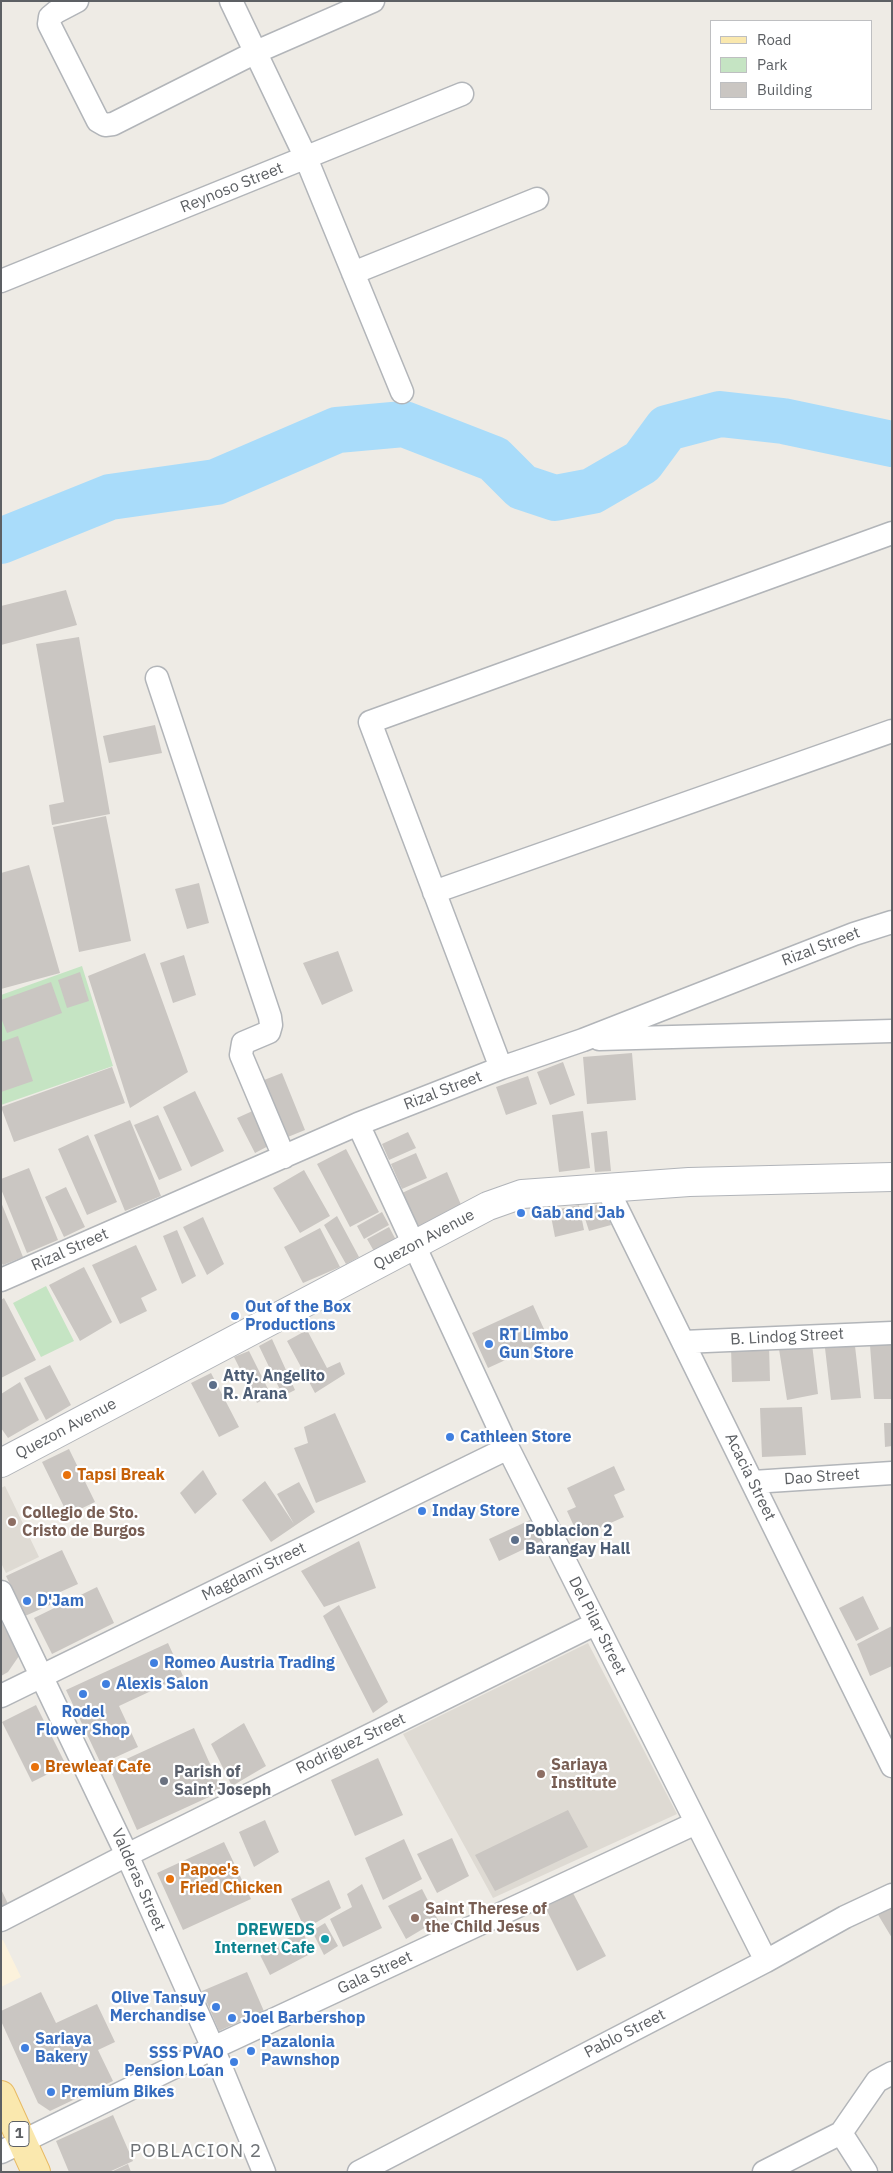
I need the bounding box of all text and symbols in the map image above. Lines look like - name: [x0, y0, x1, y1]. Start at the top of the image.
- legend: [710, 20, 873, 110]
- text: Road: [757, 30, 792, 49]
- text: Park: [757, 55, 787, 74]
- text: Building: [757, 80, 812, 99]
- street label: Reynoso Street: [178, 159, 286, 217]
- street label: Rizal Street: [779, 923, 863, 971]
- street label: Rizal Street: [401, 1067, 485, 1115]
- place label: Gab and Jab: [531, 1203, 625, 1223]
- street label: Quezon Avenue: [370, 1205, 478, 1275]
- marker: Gab and Jab: [515, 1207, 527, 1219]
- street label: Rizal Street: [29, 1225, 111, 1275]
- place label: Out of the Box Productions: [245, 1297, 351, 1335]
- marker: Out of the Box Productions: [229, 1310, 241, 1322]
- street label: B. Lindog Street: [730, 1324, 844, 1350]
- place label: RT Limbo Gun Store: [499, 1325, 574, 1363]
- marker: RT Limbo Gun Store: [483, 1338, 495, 1350]
- place label: Atty. Angelito R. Arana: [223, 1366, 325, 1404]
- marker: Atty. Angelito R. Arana: [207, 1379, 219, 1391]
- street label: Quezon Avenue: [12, 1394, 120, 1464]
- place label: Cathleen Store: [460, 1427, 572, 1447]
- street label: Acacia Street: [721, 1430, 779, 1524]
- marker: Cathleen Store: [444, 1431, 456, 1443]
- place label: Tapsi Break: [77, 1465, 165, 1485]
- street label: Dao Street: [783, 1465, 861, 1489]
- marker: Tapsi Break: [61, 1469, 73, 1481]
- place label: Inday Store: [432, 1501, 520, 1521]
- place label: Collegio de Sto. Cristo de Burgos: [22, 1503, 145, 1541]
- marker: Inday Store: [416, 1505, 428, 1517]
- marker: Collegio de Sto. Cristo de Burgos: [6, 1516, 18, 1528]
- place label: Poblacion 2 Barangay Hall: [525, 1521, 630, 1559]
- marker: Poblacion 2 Barangay Hall: [509, 1534, 521, 1546]
- street label: Magdami Street: [199, 1539, 309, 1605]
- street label: Del Pilar Street: [564, 1574, 630, 1678]
- place label: D'Jam: [37, 1591, 84, 1611]
- marker: D'Jam: [21, 1595, 33, 1607]
- place label: Romeo Austria Trading: [164, 1653, 335, 1673]
- marker: Romeo Austria Trading: [148, 1657, 160, 1669]
- place label: Alexis Salon: [116, 1674, 208, 1694]
- marker: Alexis Salon: [100, 1678, 112, 1690]
- marker: Rodel Flower Shop: [77, 1688, 89, 1700]
- place label: Rodel Flower Shop: [36, 1702, 130, 1740]
- street label: Rodriguez Street: [293, 1709, 409, 1779]
- place label: Sariaya Institute: [551, 1755, 617, 1793]
- place label: Brewleaf Cafe: [45, 1757, 151, 1777]
- marker: Brewleaf Cafe: [29, 1761, 41, 1773]
- place label: Parish of Saint Joseph: [174, 1762, 271, 1800]
- marker: Sariaya Institute: [535, 1768, 547, 1780]
- marker: Parish of Saint Joseph: [158, 1775, 170, 1787]
- street label: Valderas Street: [107, 1826, 169, 1934]
- place label: Papoe's Fried Chicken: [180, 1860, 283, 1898]
- marker: Papoe's Fried Chicken: [164, 1873, 176, 1885]
- place label: Saint Therese of the Child Jesus: [425, 1899, 547, 1937]
- marker: Saint Therese of the Child Jesus: [409, 1912, 421, 1924]
- place label: DREWEDS Internet Cafe: [214, 1920, 315, 1958]
- marker: DREWEDS Internet Cafe: [319, 1933, 331, 1945]
- street label: Gala Street: [335, 1947, 415, 1999]
- place label: Olive Tansuy Merchandise: [110, 1988, 206, 2026]
- marker: Olive Tansuy Merchandise: [210, 2001, 222, 2013]
- street label: Pablo Street: [581, 2005, 669, 2063]
- place label: Joel Barbershop: [242, 2008, 365, 2028]
- marker: Joel Barbershop: [226, 2012, 238, 2024]
- place label: Sariaya Bakery: [35, 2029, 92, 2067]
- place label: Pazalonia Pawnshop: [261, 2032, 340, 2070]
- marker: Sariaya Bakery: [19, 2042, 31, 2054]
- place label: SSS PVAO Pension Loan: [124, 2043, 224, 2081]
- marker: Pazalonia Pawnshop: [245, 2045, 257, 2057]
- marker: SSS PVAO Pension Loan: [228, 2056, 240, 2068]
- place label: Premium Bikes: [61, 2082, 174, 2102]
- marker: Premium Bikes: [45, 2086, 57, 2098]
- road number: 1: [9, 2122, 29, 2146]
- district label: POBLACION 2: [128, 2141, 264, 2163]

